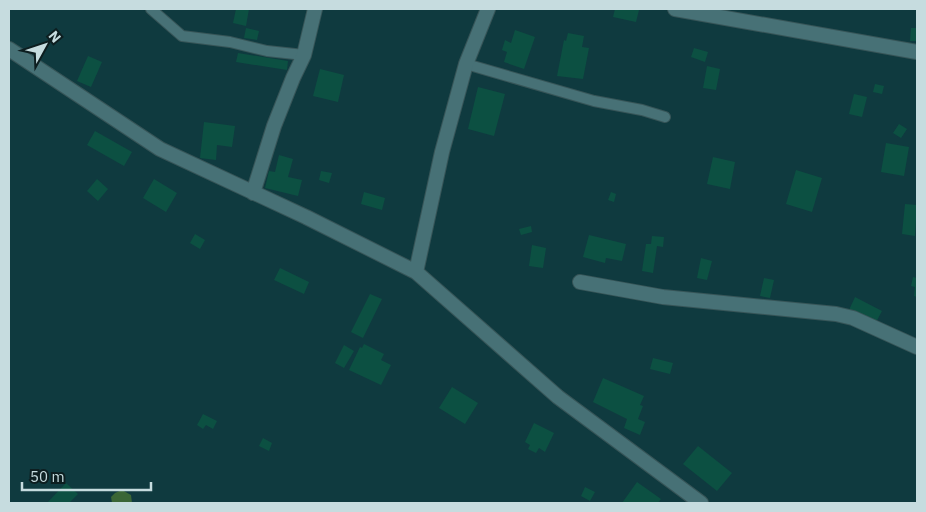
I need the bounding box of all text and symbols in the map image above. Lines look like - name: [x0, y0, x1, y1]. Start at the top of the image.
- north arrow: [20, 20, 70, 70]
- text: N: [45, 27, 65, 46]
- scale bar: [22, 460, 151, 492]
- text: 50 m: [30, 467, 65, 486]

